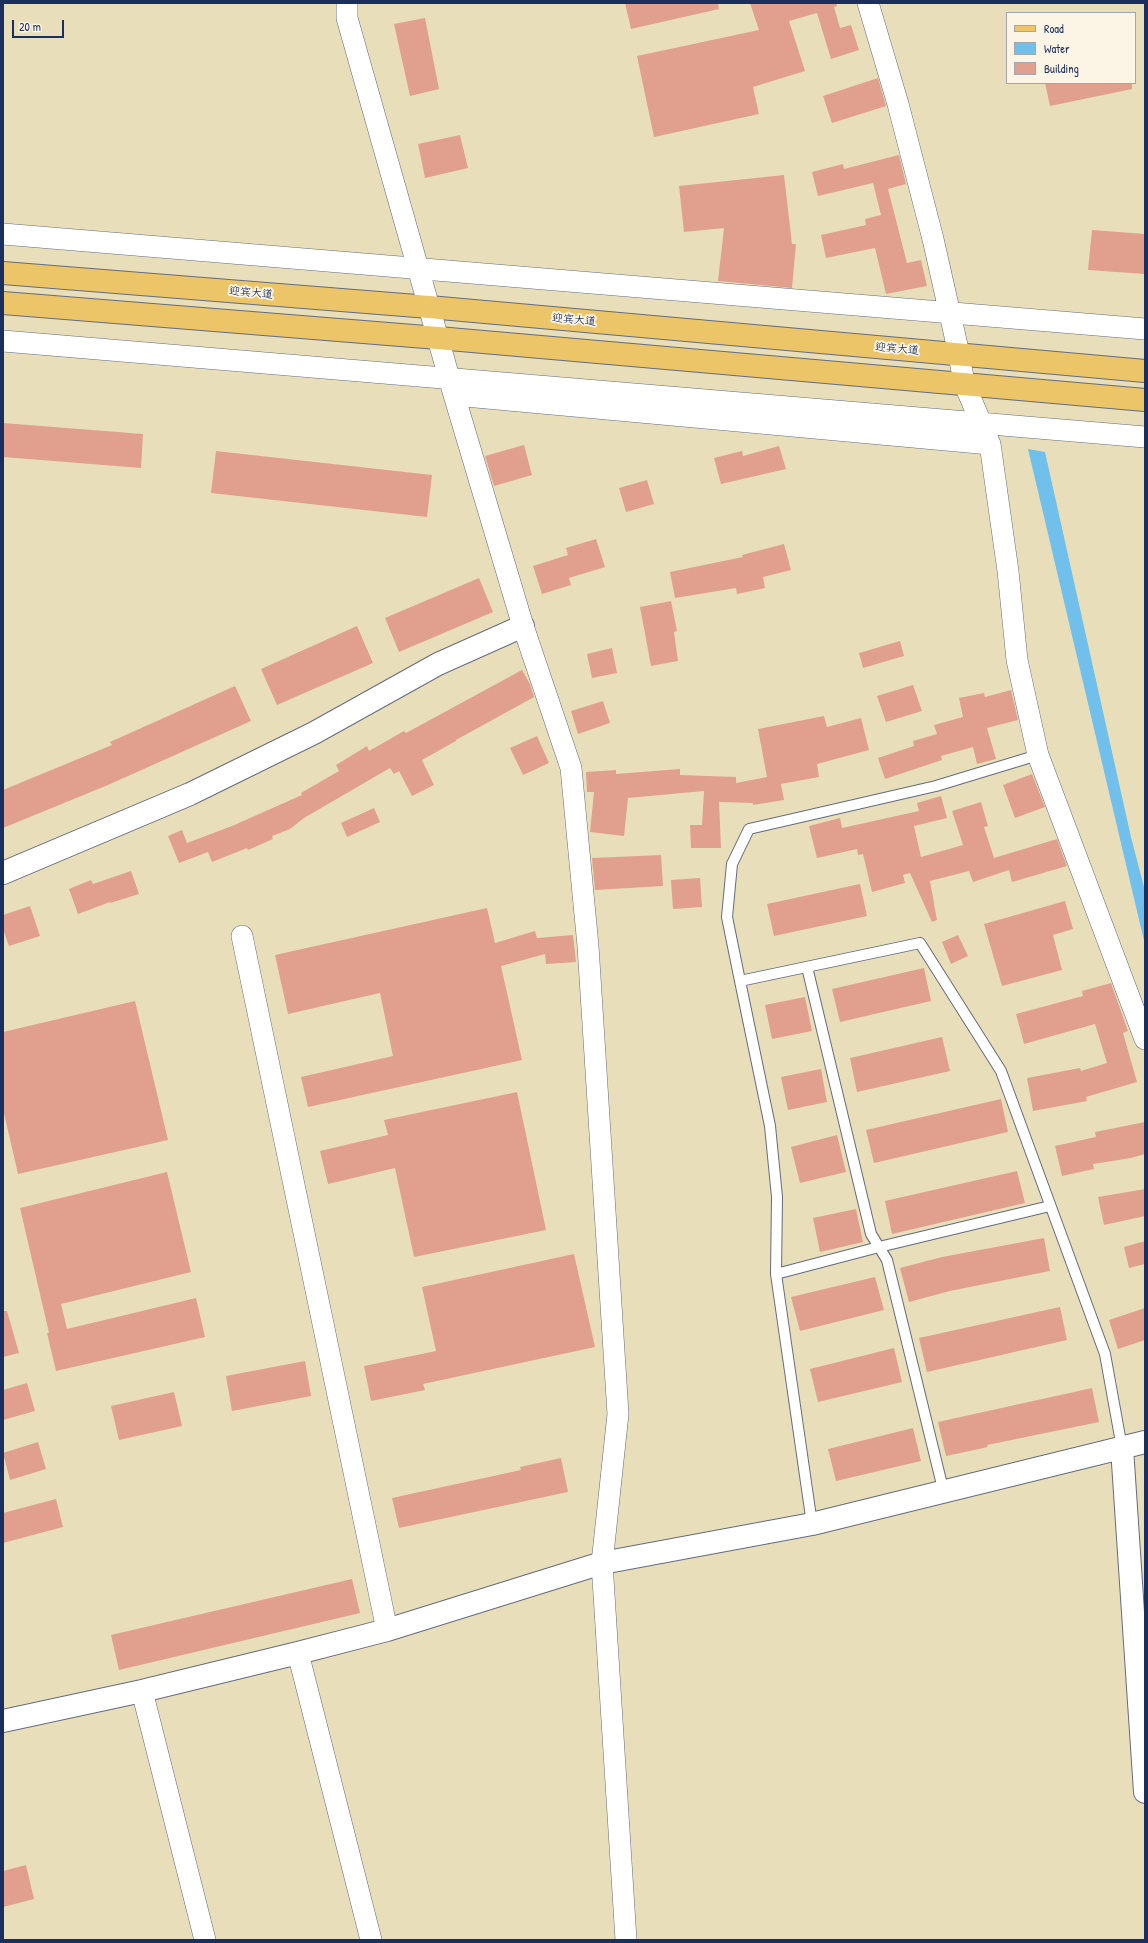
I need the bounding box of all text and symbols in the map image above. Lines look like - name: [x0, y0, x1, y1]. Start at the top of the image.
- scale bar: [14, 12, 66, 38]
- legend: [1006, 12, 1136, 84]
- text: 20 m: [19, 18, 41, 35]
- text: Road: [1044, 20, 1064, 37]
- text: Water: [1044, 40, 1070, 57]
- text: Building: [1044, 60, 1079, 77]
- street label: 迎宾大道: [229, 285, 273, 301]
- street label: 迎宾大道: [552, 312, 596, 328]
- street label: 迎宾大道: [875, 341, 919, 357]

